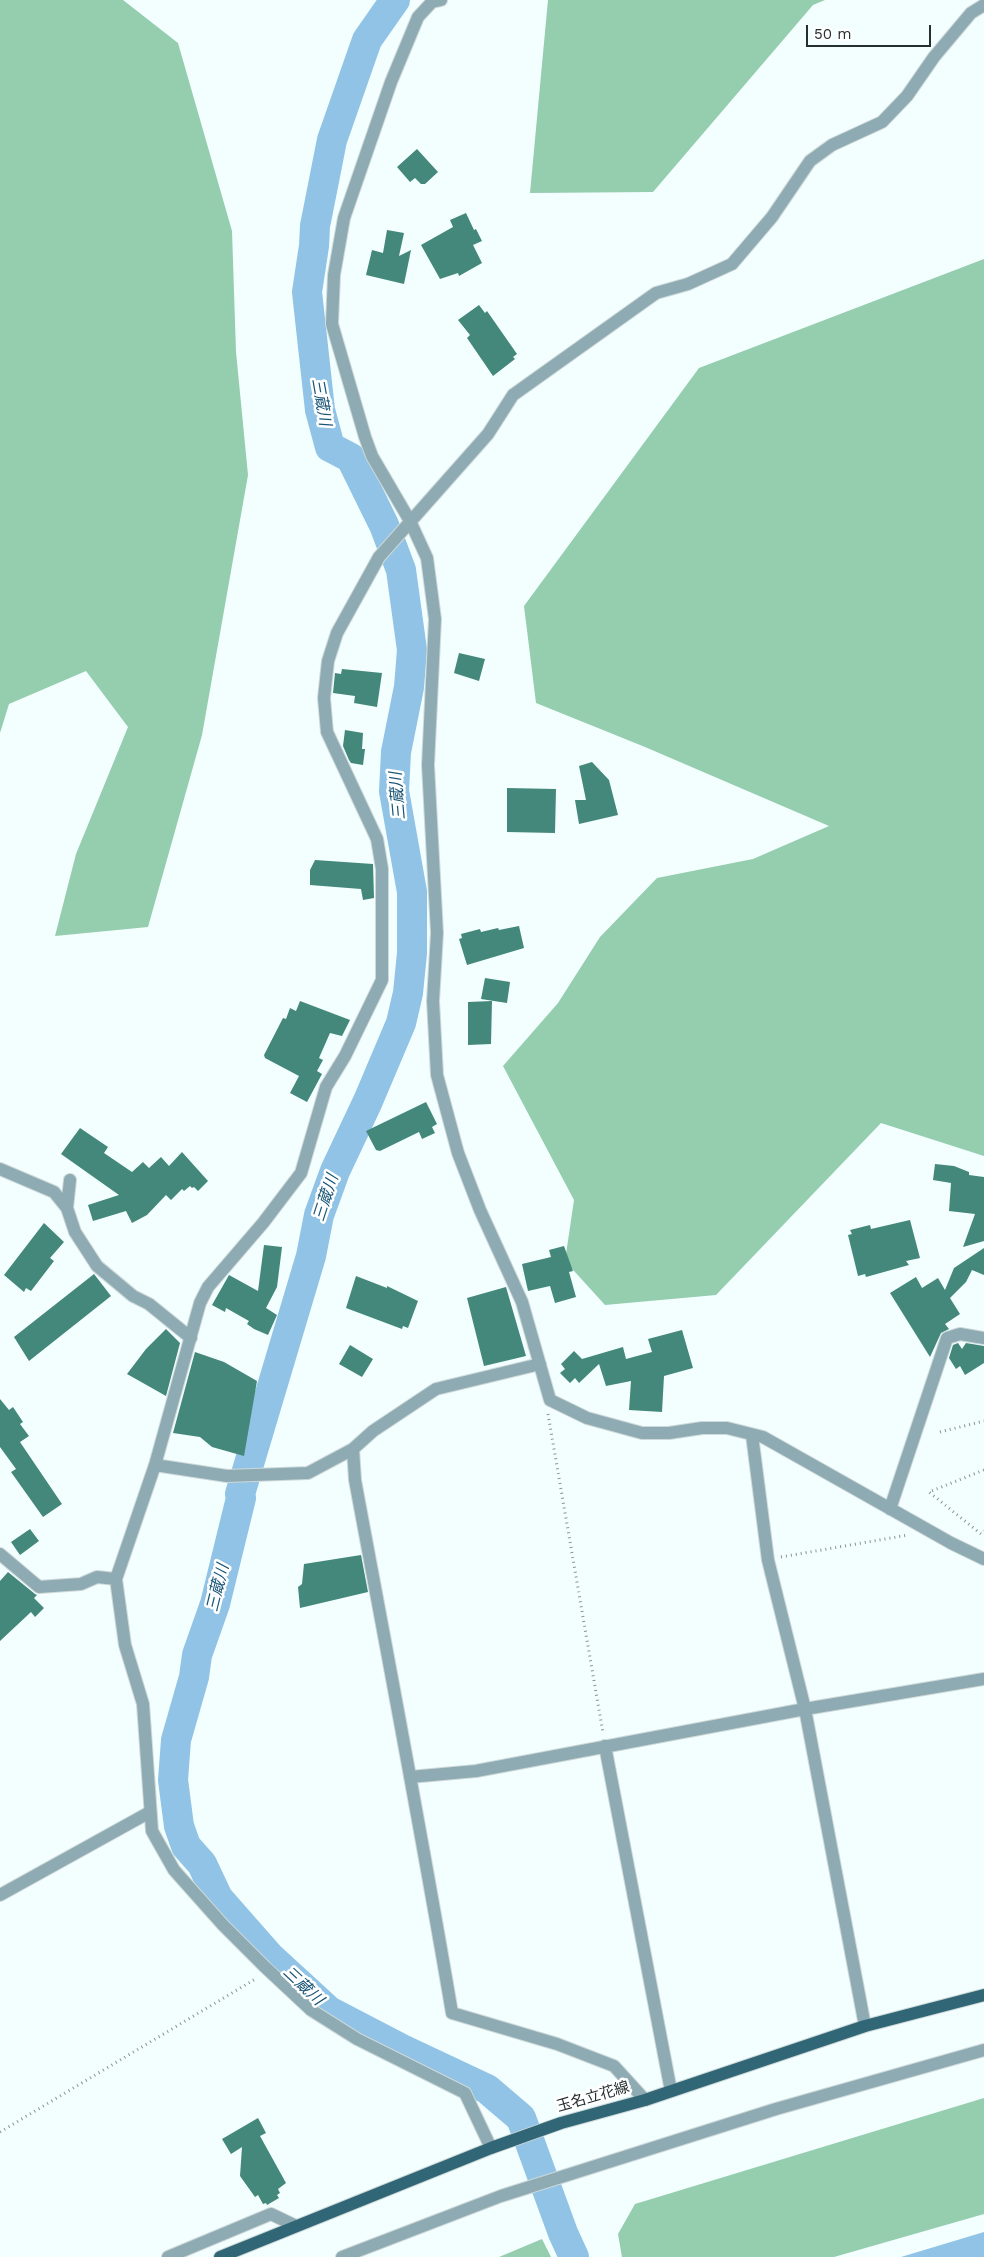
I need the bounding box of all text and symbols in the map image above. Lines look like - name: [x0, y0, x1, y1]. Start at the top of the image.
- scale bar: [809, 15, 934, 47]
- text: 50 m: [814, 25, 851, 43]
- water label: 三蔵川: [307, 377, 335, 427]
- water label: 三蔵川: [386, 771, 410, 821]
- water label: 三蔵川: [309, 1172, 343, 1224]
- water label: 三蔵川: [203, 1562, 233, 1614]
- water label: 三蔵川: [279, 1963, 327, 2009]
- street label: 玉名立花線: [554, 2078, 632, 2116]

